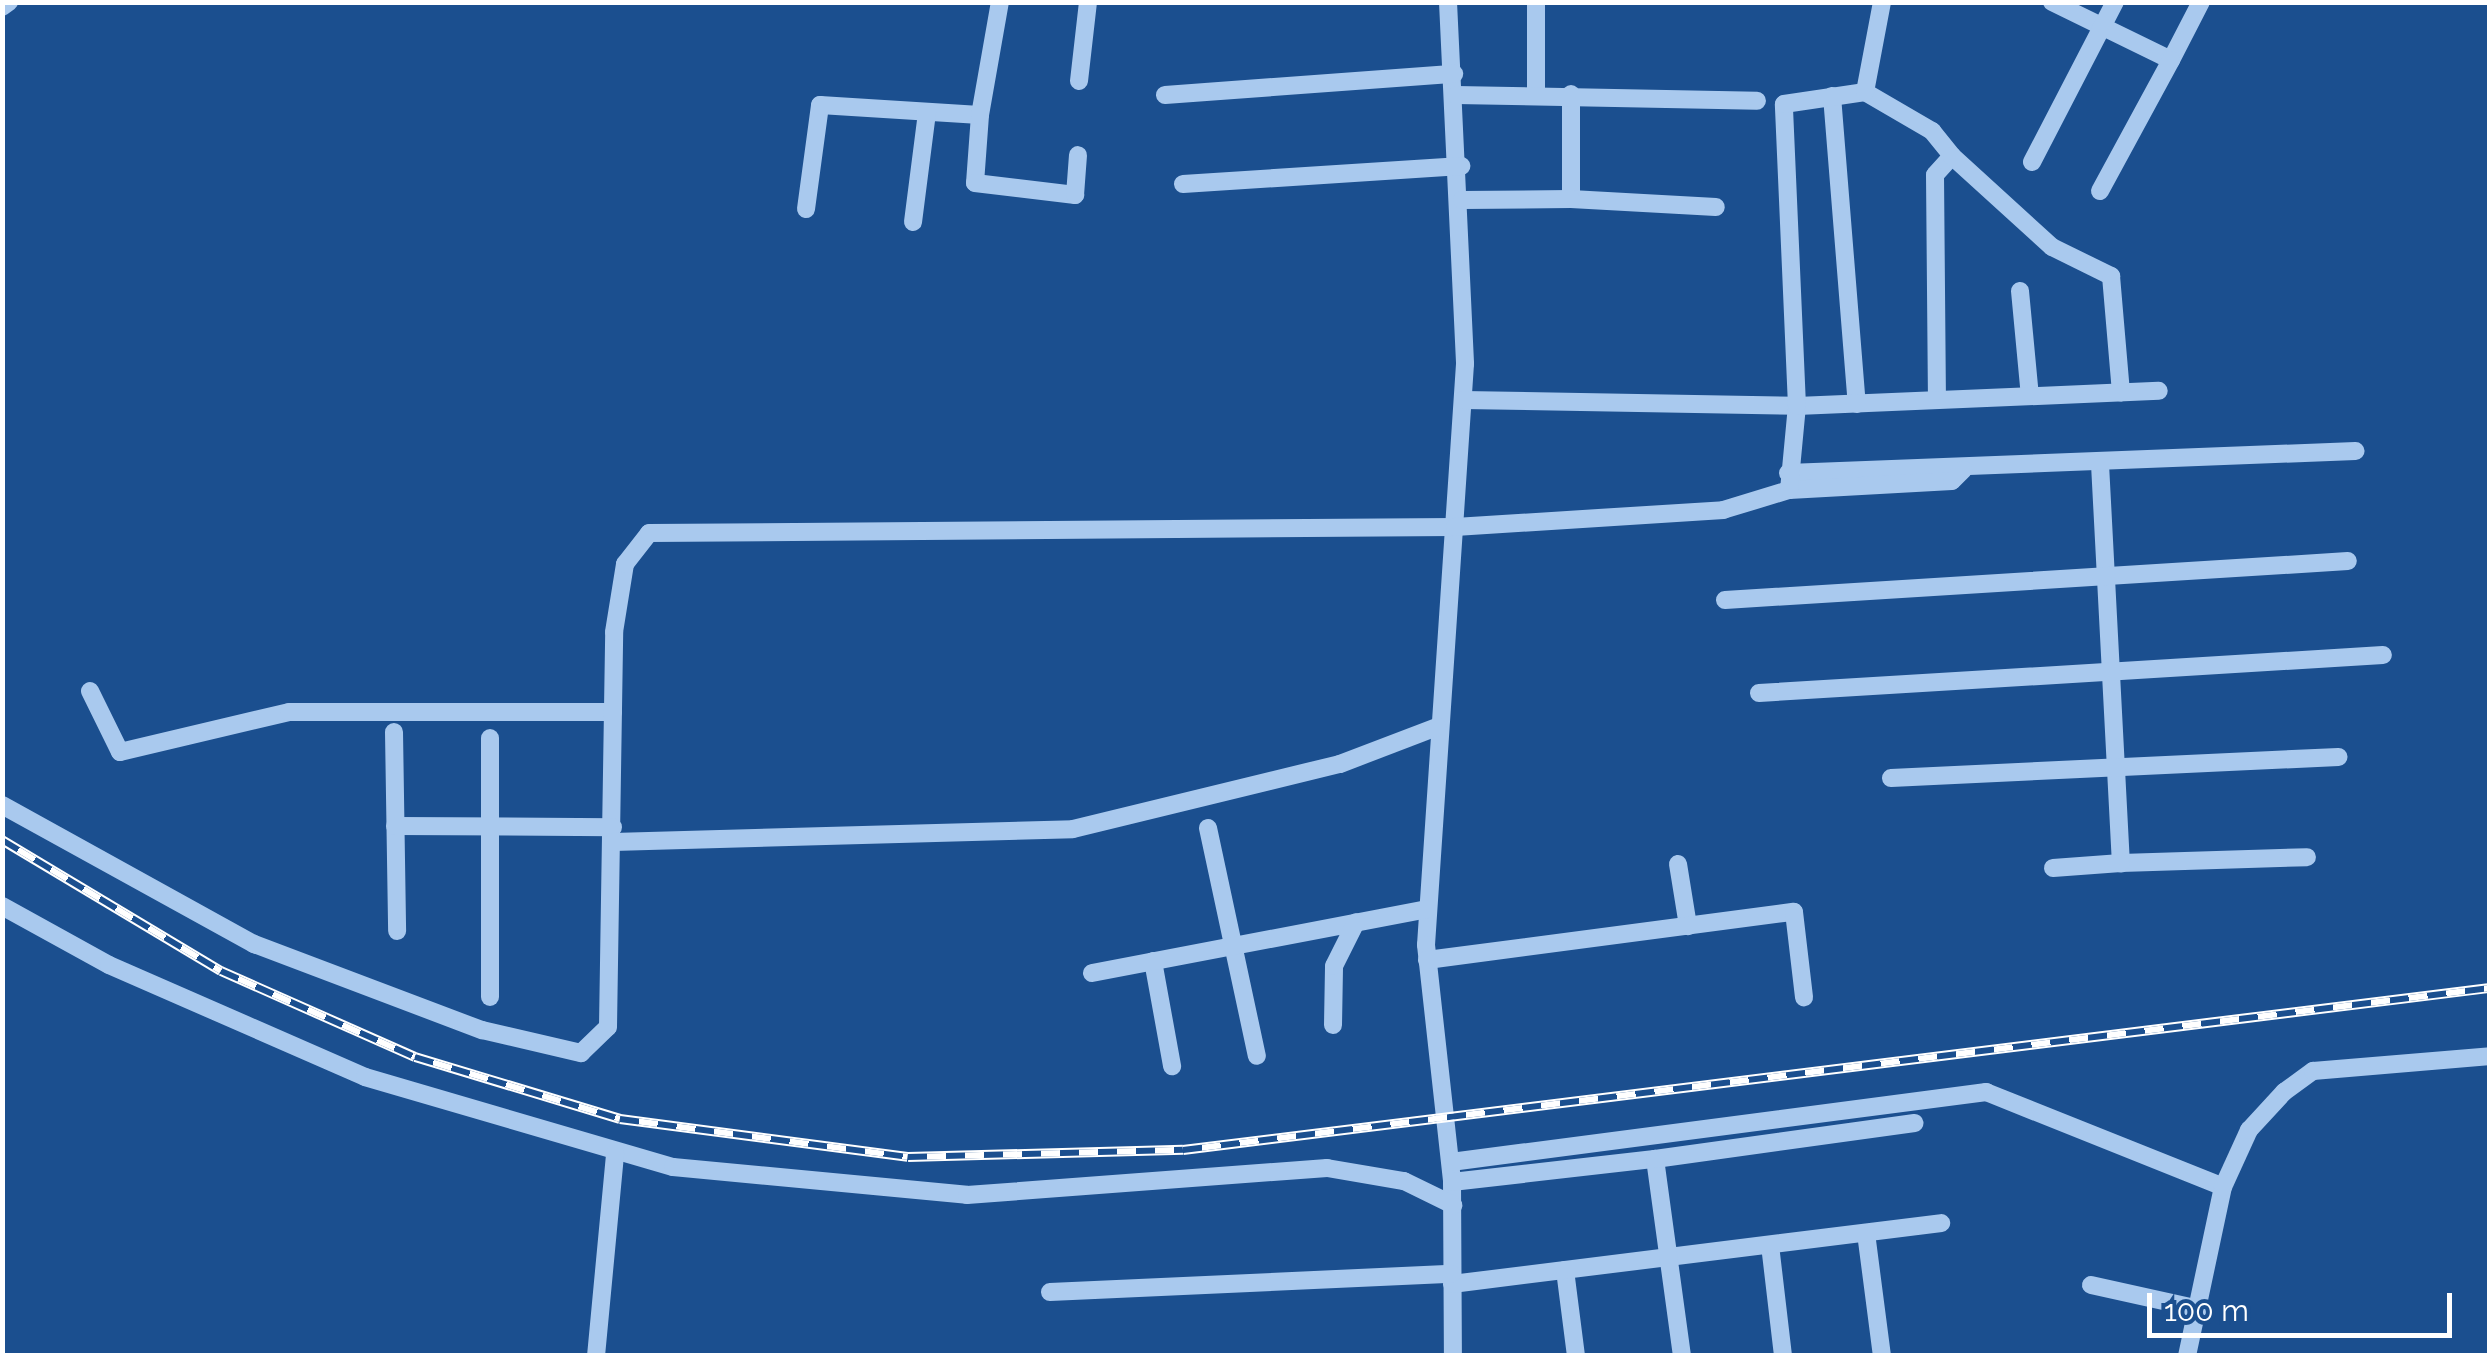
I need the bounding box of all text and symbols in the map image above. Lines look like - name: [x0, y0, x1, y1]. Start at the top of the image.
- scale bar: [2152, 1273, 2457, 1335]
- text: 100 m: [2164, 1293, 2249, 1328]

